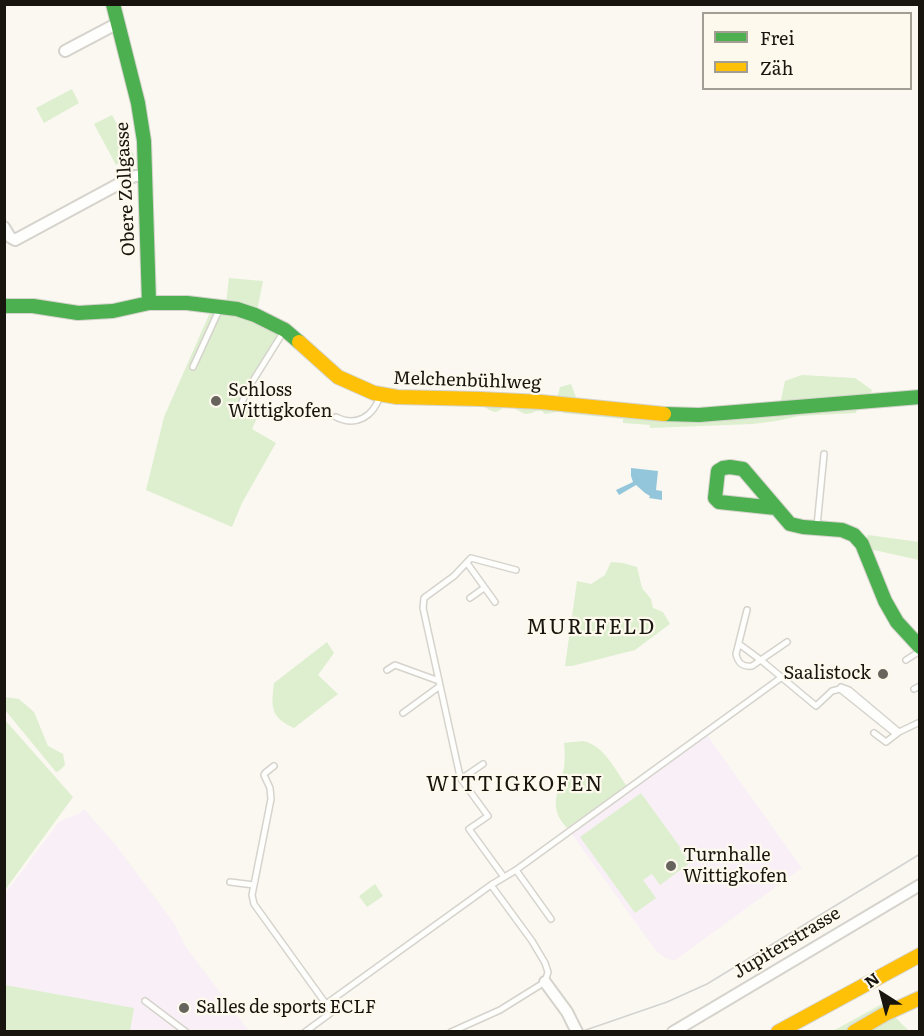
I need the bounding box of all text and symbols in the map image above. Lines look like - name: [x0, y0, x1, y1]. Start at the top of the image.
- legend: [702, 12, 912, 90]
- text: Frei: [760, 24, 794, 51]
- text: Zäh: [760, 54, 793, 81]
- street label: Obere Zollgasse: [112, 121, 140, 257]
- street label: Melchenbühlweg: [392, 368, 542, 394]
- place label: Schloss Wittigkofen: [228, 380, 332, 422]
- marker: Schloss Wittigkofen: [209, 394, 223, 408]
- district label: MURIFELD: [526, 615, 656, 641]
- place label: Saalistock: [783, 663, 871, 685]
- marker: Saalistock: [876, 667, 890, 681]
- district label: WITTIGKOFEN: [426, 772, 604, 798]
- place label: Turnhalle Wittigkofen: [683, 845, 787, 888]
- marker: Turnhalle Wittigkofen: [664, 859, 678, 873]
- street label: Jupiterstrasse: [730, 903, 844, 983]
- north arrow: [852, 964, 912, 1024]
- text: N: [859, 966, 884, 993]
- place label: Salles de sports ECLF: [196, 997, 376, 1019]
- marker: Salles de sports ECLF: [177, 1001, 191, 1015]

